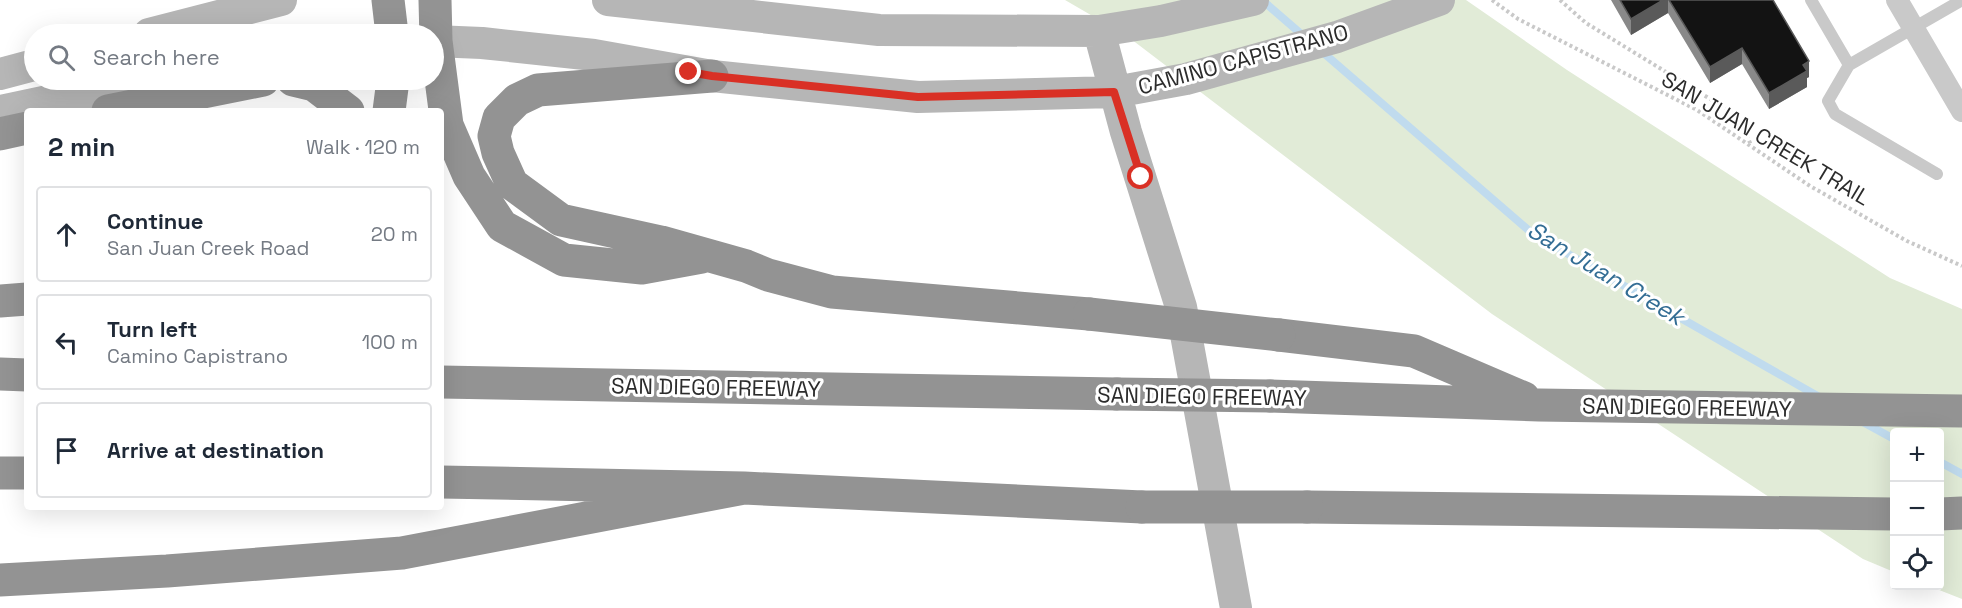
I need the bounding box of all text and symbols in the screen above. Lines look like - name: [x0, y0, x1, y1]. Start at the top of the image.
- street label: CAMINO CAPISTRANO: [1135, 17, 1351, 101]
- search box: [24, 24, 444, 90]
- icon: search: [45, 41, 78, 74]
- text: Search here: [93, 43, 220, 71]
- route end: [675, 58, 701, 84]
- street label: SAN JUAN CREEK TRAIL: [1657, 65, 1875, 211]
- text: 2 min: [48, 130, 115, 164]
- text: Walk · 120 m: [306, 134, 420, 160]
- route start: [1127, 163, 1153, 189]
- text: Continue: [107, 207, 203, 235]
- water label: San Juan Creek: [1522, 214, 1693, 334]
- icon: ahead: [50, 218, 83, 251]
- text: 20 m: [371, 221, 418, 247]
- text: San Juan Creek Road: [107, 235, 309, 261]
- text: Turn left: [107, 315, 197, 343]
- icon: left: [50, 326, 83, 359]
- text: 100 m: [362, 329, 418, 355]
- text: Camino Capistrano: [107, 343, 288, 369]
- street label: SAN DIEGO FREEWAY: [611, 371, 822, 403]
- street label: SAN DIEGO FREEWAY: [1097, 380, 1308, 412]
- street label: SAN DIEGO FREEWAY: [1582, 391, 1793, 423]
- map controls: [1890, 428, 1944, 590]
- button: +: [1890, 428, 1944, 482]
- icon: arrive: [50, 434, 83, 467]
- text: Arrive at destination: [107, 436, 324, 464]
- button: −: [1890, 482, 1944, 536]
- button: locate: [1890, 536, 1944, 590]

